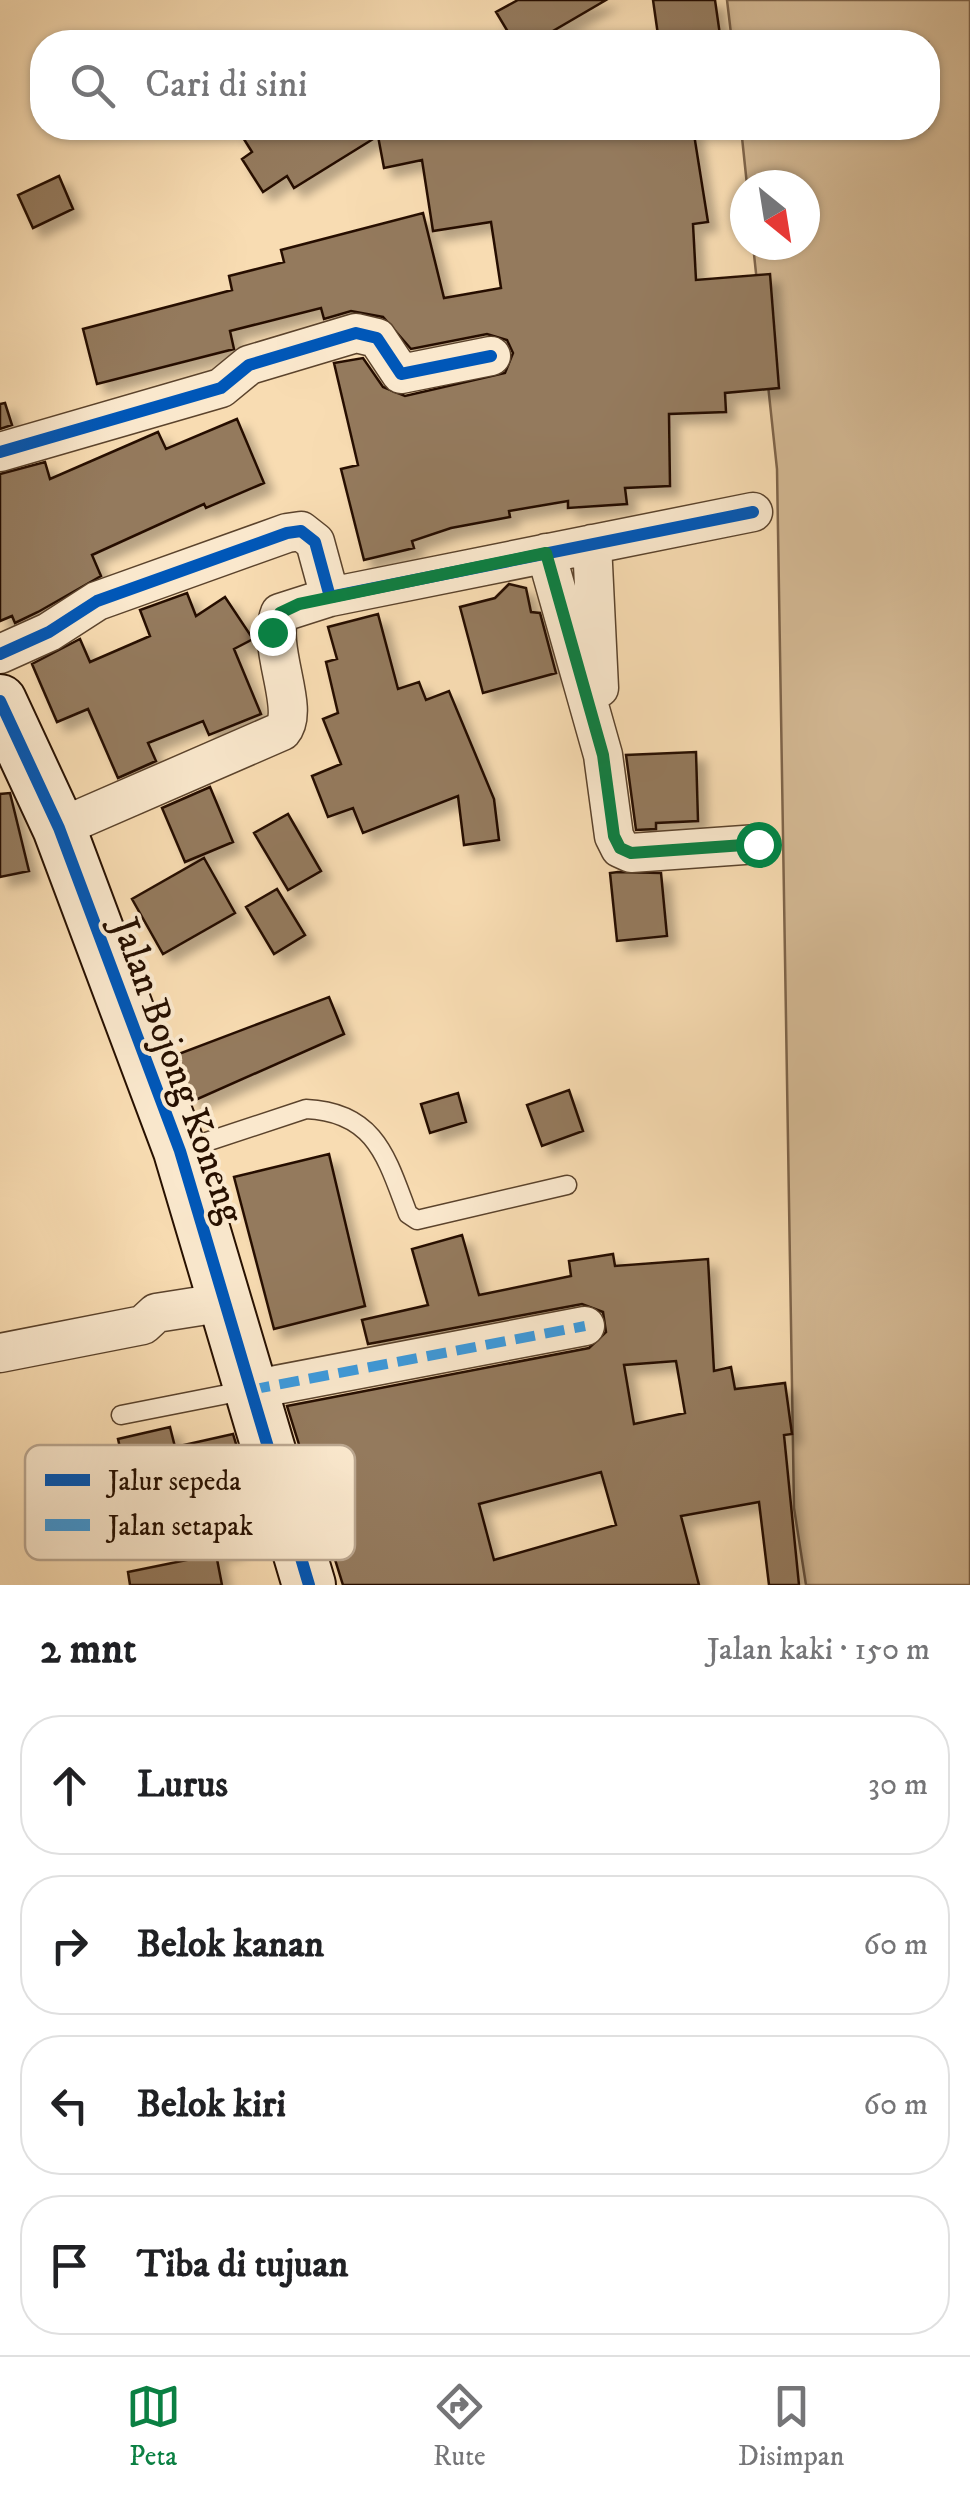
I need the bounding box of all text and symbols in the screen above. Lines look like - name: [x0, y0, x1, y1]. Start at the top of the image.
- search box: [30, 30, 940, 140]
- icon: search: [65, 58, 120, 113]
- text: Cari di sini: [145, 61, 308, 109]
- north arrow: [730, 170, 820, 260]
- route end: [250, 610, 296, 656]
- route start: [736, 822, 782, 868]
- street label: Jalan Bojong Koneng: [99, 909, 255, 1230]
- legend: [25, 1445, 355, 1560]
- text: Jalur sepeda: [105, 1464, 241, 1499]
- text: Jalan setapak: [105, 1509, 253, 1544]
- text: 2 mnt: [40, 1624, 136, 1676]
- text: Jalan kaki · 150 m: [707, 1630, 930, 1670]
- icon: ahead: [42, 1758, 97, 1813]
- text: Lurus: [137, 1761, 228, 1809]
- text: 30 m: [868, 1765, 928, 1805]
- icon: right: [42, 1918, 97, 1973]
- text: Belok kanan: [137, 1921, 324, 1969]
- text: 60 m: [863, 1925, 928, 1965]
- icon: left: [42, 2078, 97, 2133]
- text: Belok kiri: [137, 2081, 286, 2129]
- text: 60 m: [863, 2085, 928, 2125]
- icon: arrive: [42, 2238, 97, 2293]
- text: Tiba di tujuan: [137, 2241, 348, 2289]
- tab: Peta: [126, 2379, 181, 2474]
- tab: Rute: [432, 2379, 487, 2474]
- tab: Disimpan: [738, 2379, 844, 2474]

